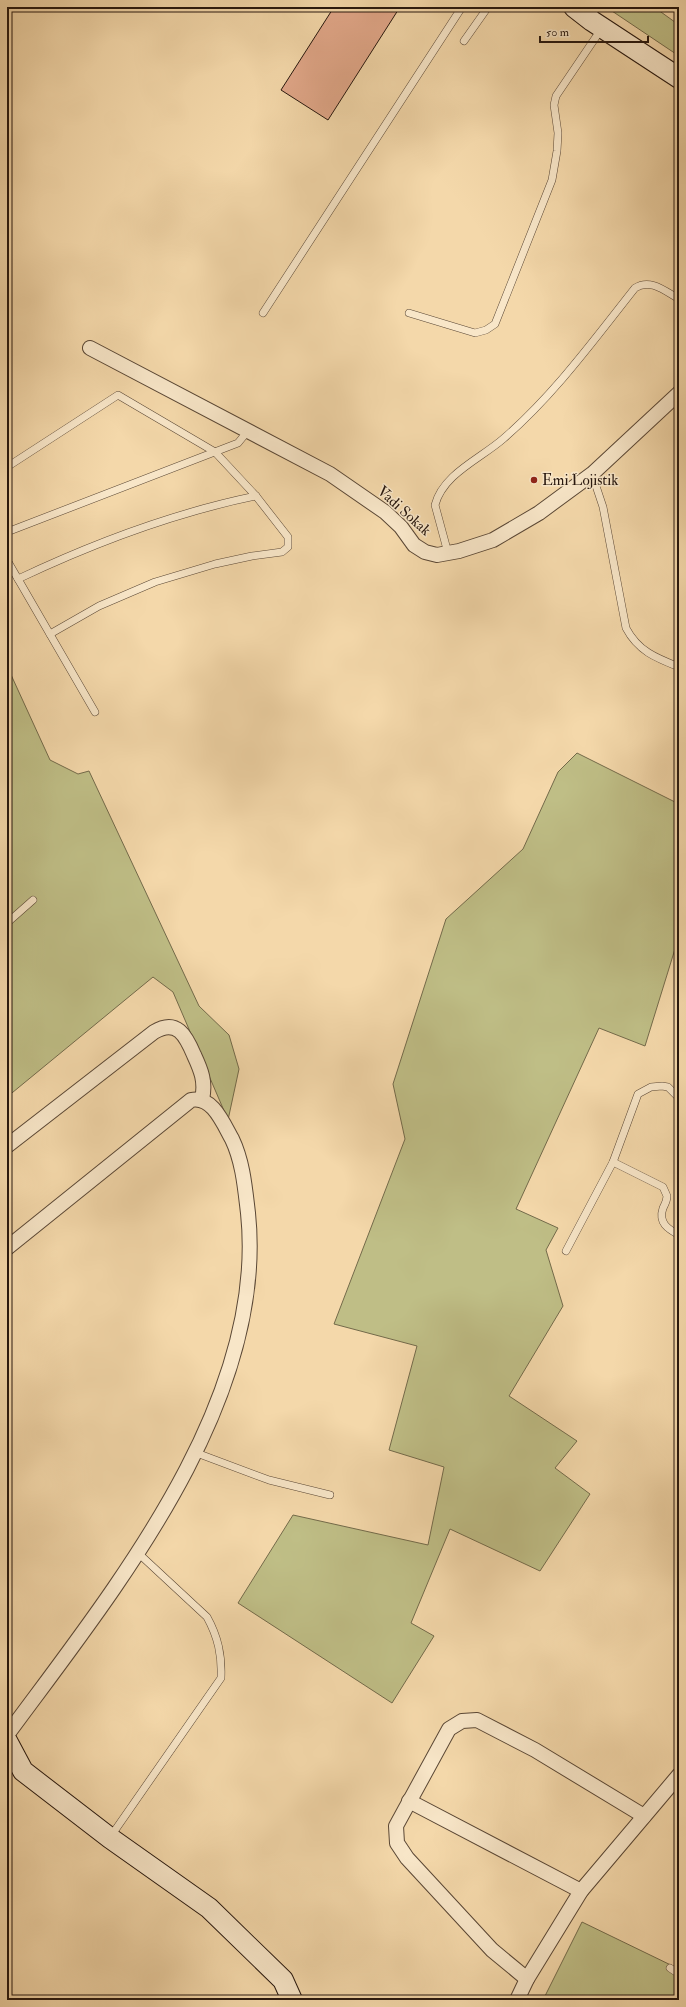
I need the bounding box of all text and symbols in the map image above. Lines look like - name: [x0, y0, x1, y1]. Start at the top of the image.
- scale bar: [540, 18, 648, 44]
- text: 50 m: [546, 25, 570, 40]
- place label: Emi Lojistik: [542, 471, 618, 490]
- marker: Emi Lojistik: [529, 475, 539, 485]
- street label: Vadi Sokak: [373, 482, 435, 540]

